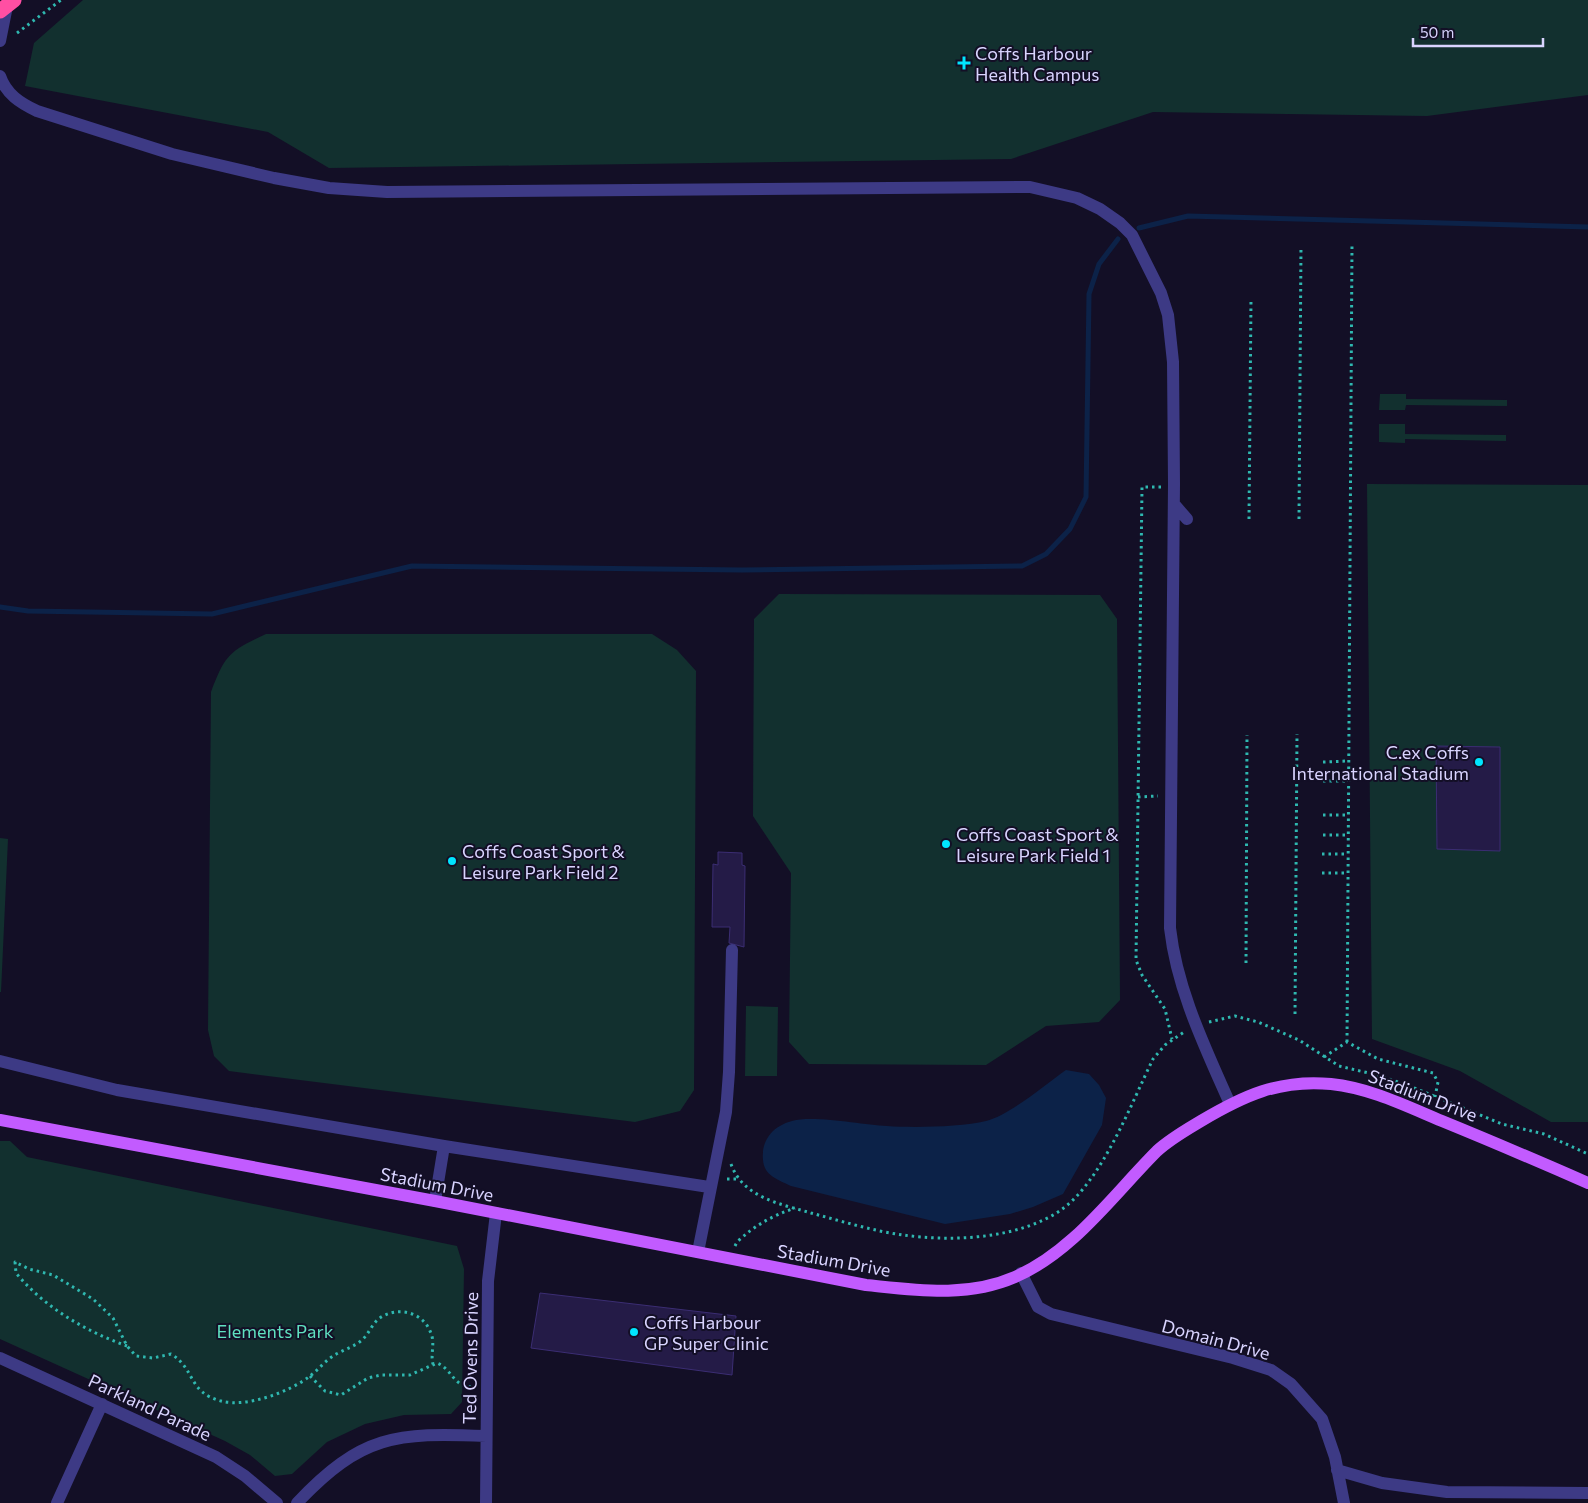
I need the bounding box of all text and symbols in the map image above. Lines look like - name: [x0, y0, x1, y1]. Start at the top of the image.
- scale bar: [1413, 15, 1543, 47]
- text: 50 m: [1420, 23, 1454, 41]
- place label: Coffs Harbour Health Campus: [975, 42, 1099, 85]
- marker: Coffs Harbour Health Campus: [957, 56, 971, 70]
- place label: C.ex Coffs International Stadium: [1292, 741, 1469, 784]
- marker: C.ex Coffs International Stadium: [1473, 756, 1485, 768]
- place label: Coffs Coast Sport & Leisure Park Field 1: [956, 823, 1119, 866]
- marker: Coffs Coast Sport & Leisure Park Field 1: [940, 838, 952, 850]
- place label: Coffs Coast Sport & Leisure Park Field 2: [462, 840, 625, 883]
- marker: Coffs Coast Sport & Leisure Park Field 2: [446, 855, 458, 867]
- street label: Stadium Drive: [1365, 1064, 1481, 1126]
- street label: Stadium Drive: [379, 1162, 495, 1206]
- street label: Stadium Drive: [776, 1239, 892, 1281]
- street label: Ted Ovens Drive: [458, 1292, 482, 1424]
- place label: Coffs Harbour GP Super Clinic: [644, 1311, 769, 1354]
- street label: Domain Drive: [1160, 1314, 1272, 1364]
- park label: Elements Park: [217, 1320, 334, 1342]
- marker: Coffs Harbour GP Super Clinic: [628, 1326, 640, 1338]
- street label: Parkland Parade: [85, 1369, 215, 1445]

